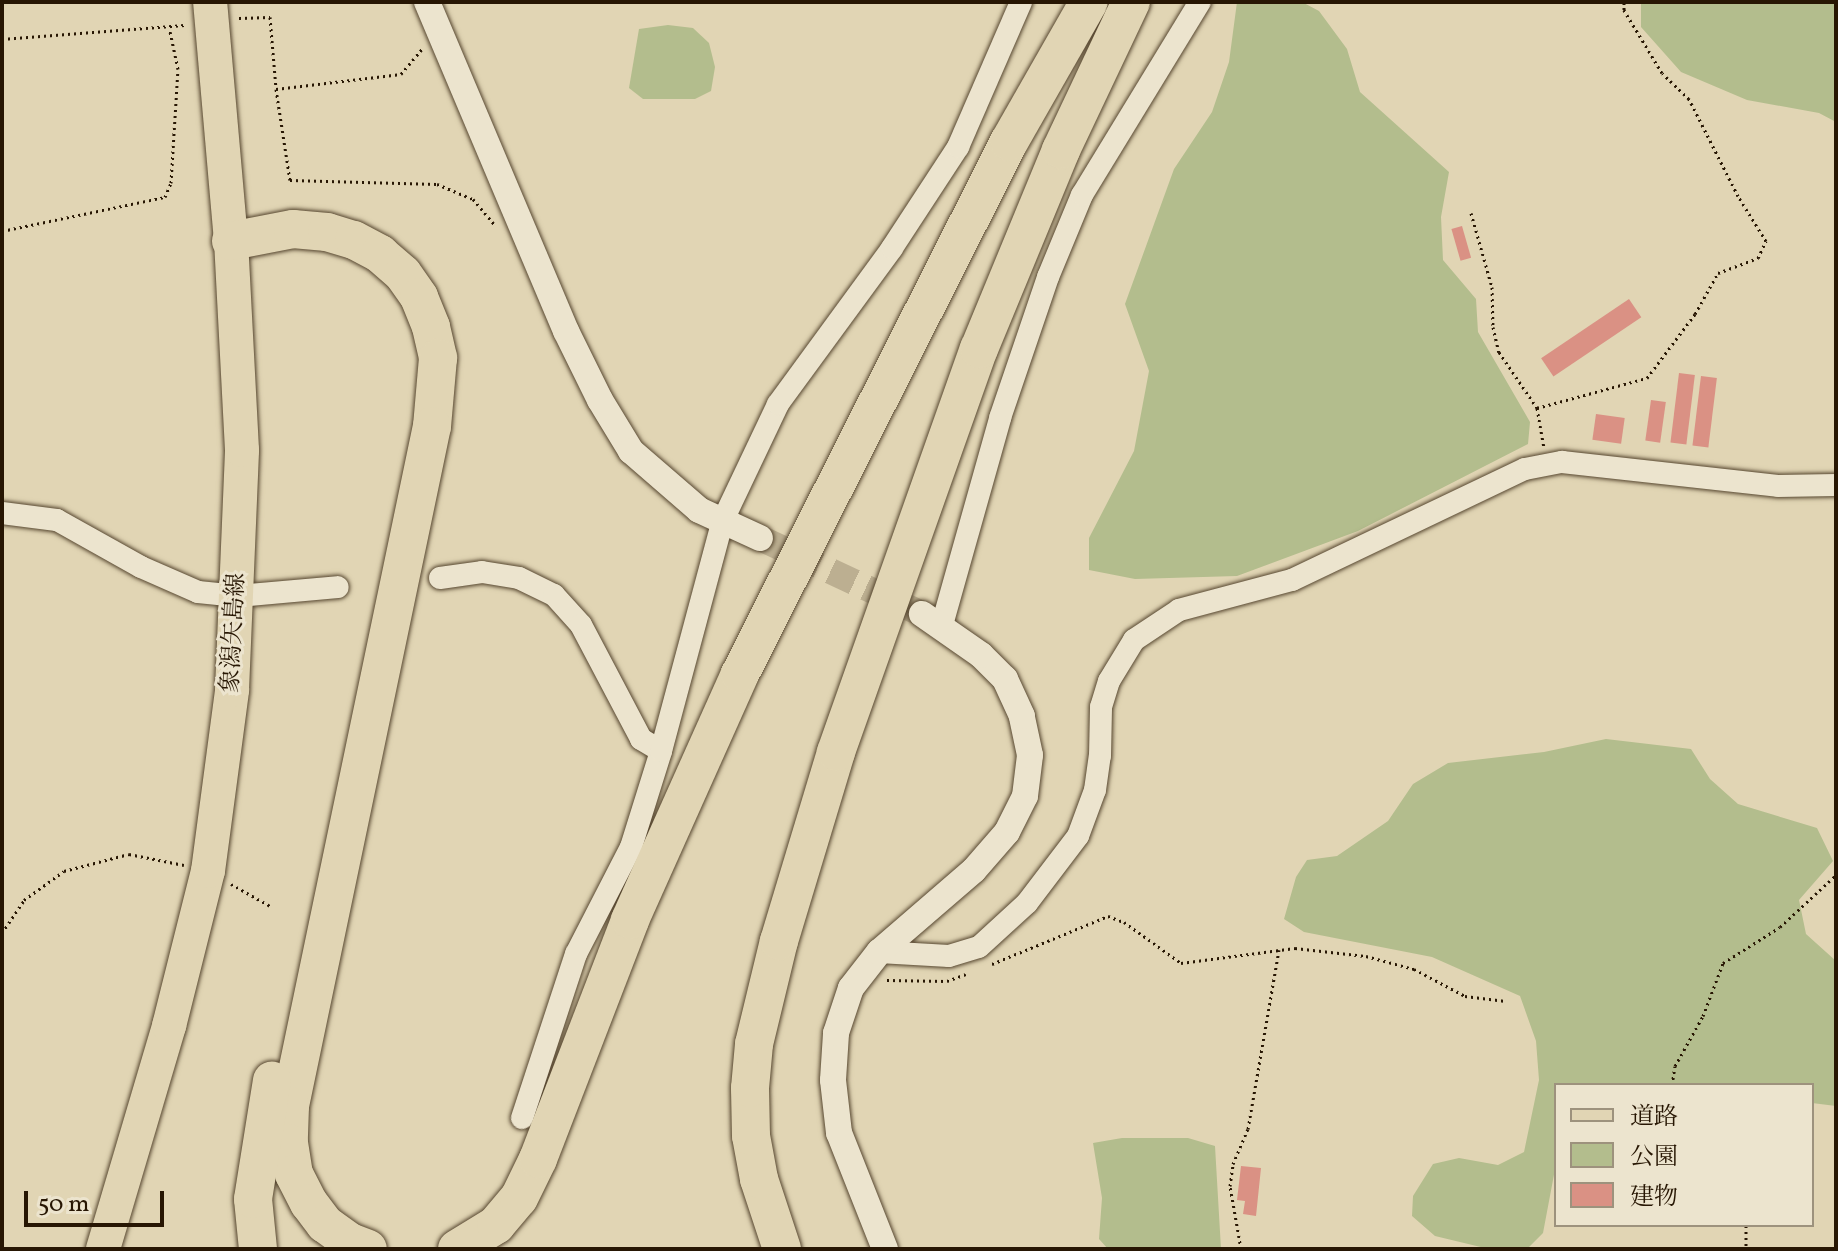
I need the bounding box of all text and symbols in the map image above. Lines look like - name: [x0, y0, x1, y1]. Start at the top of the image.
- street label: 象潟矢島線: [217, 572, 253, 694]
- legend: [1554, 1083, 1814, 1227]
- text: 道路: [1630, 1101, 1678, 1135]
- text: 公園: [1630, 1141, 1678, 1175]
- scale bar: [28, 1175, 168, 1225]
- text: 建物: [1630, 1181, 1678, 1215]
- text: 50 m: [38, 1188, 90, 1222]

